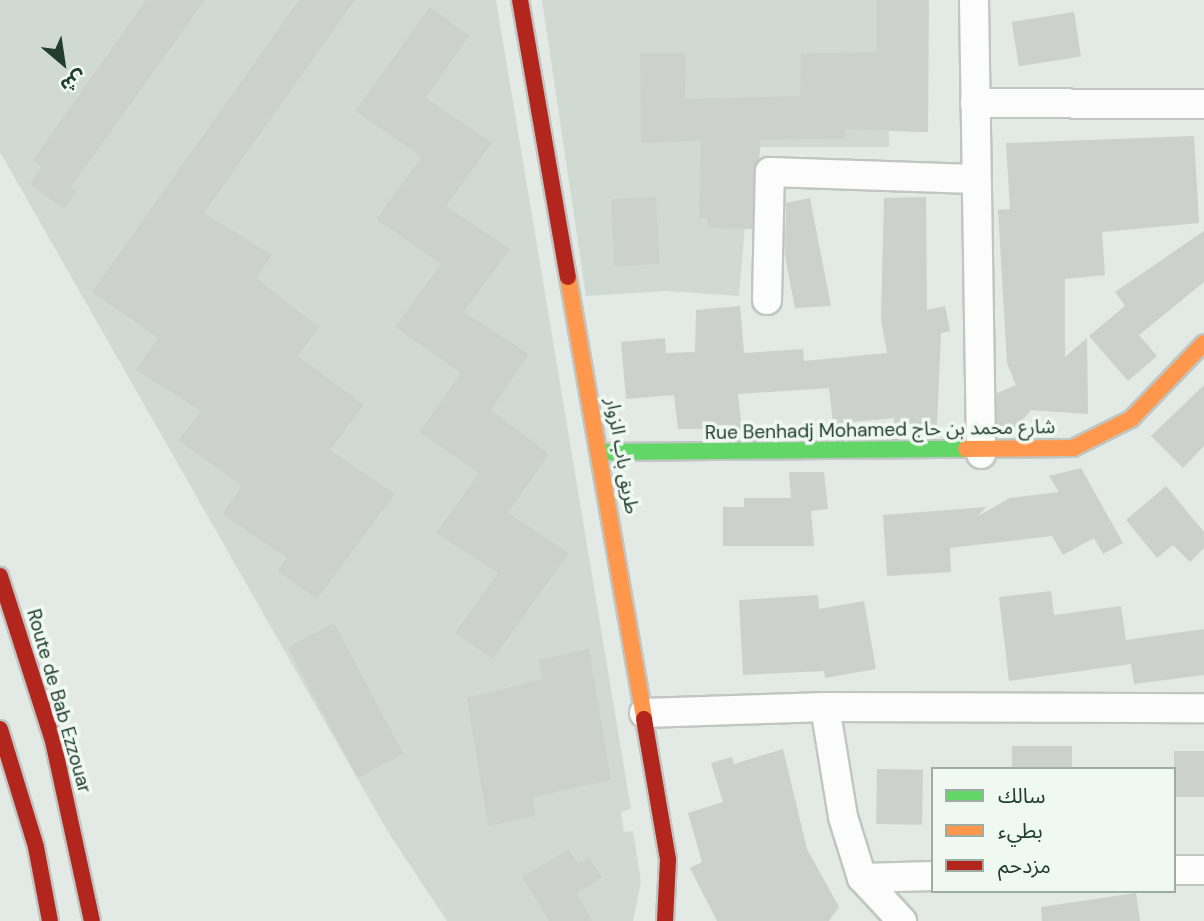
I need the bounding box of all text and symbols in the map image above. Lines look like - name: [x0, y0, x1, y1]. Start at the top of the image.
- north arrow: [28, 28, 98, 98]
- text: ش: [56, 65, 91, 99]
- street label: طريق باب الزوار: [601, 396, 643, 516]
- street label: Rue Benhadj Mohamed شارع محمد بن حاج: [705, 416, 1055, 444]
- street label: Route de Bab Ezzouar: [22, 607, 96, 795]
- legend: [931, 767, 1176, 893]
- text: سالك: [998, 782, 1045, 810]
- text: بطيء: [998, 817, 1043, 845]
- text: مزدحم: [998, 852, 1051, 880]

